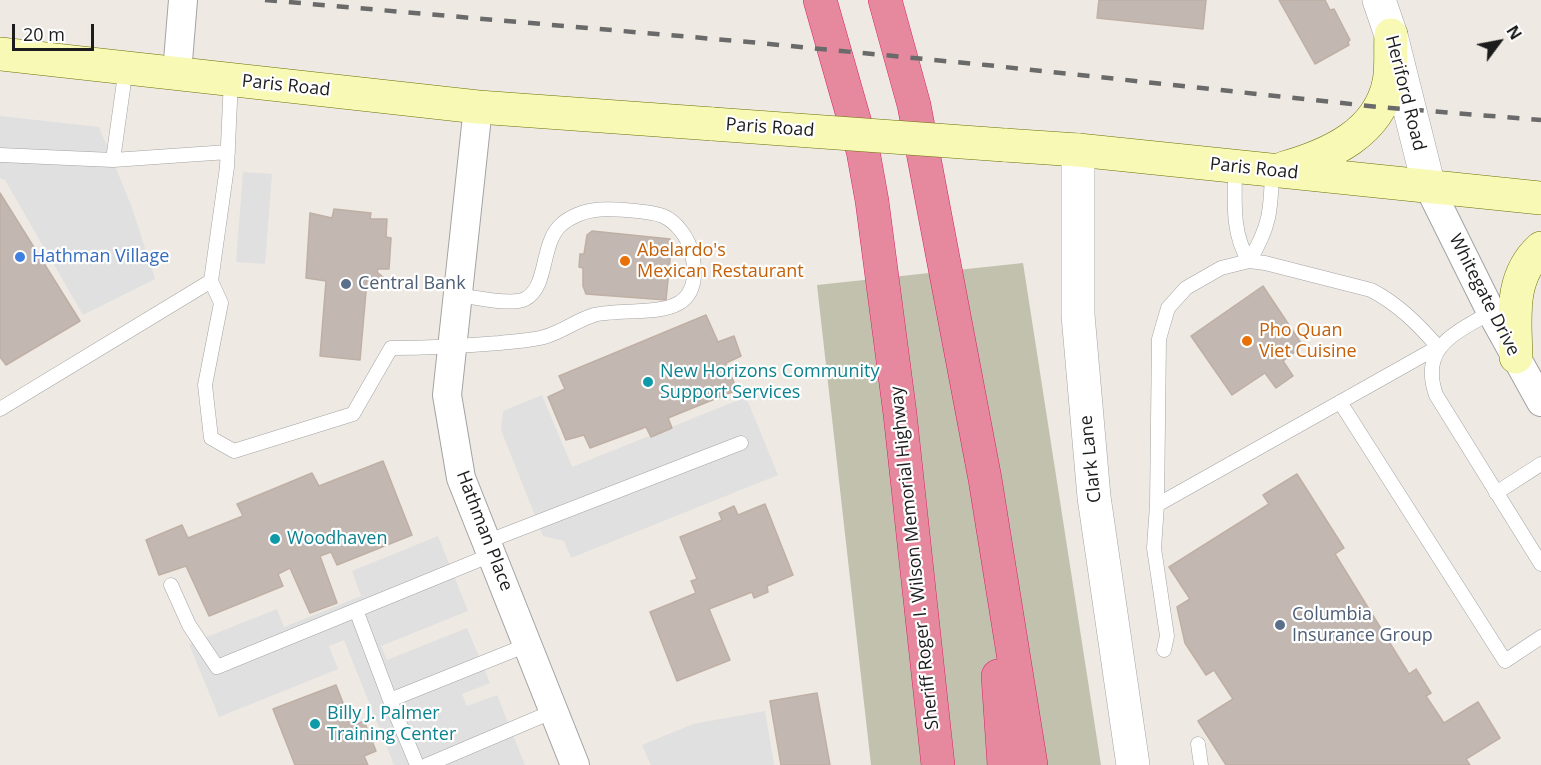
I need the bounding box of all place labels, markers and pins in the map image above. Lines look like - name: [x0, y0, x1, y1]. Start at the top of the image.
- place label: Abelardo's Mexican Restaurant: [637, 240, 804, 282]
- place label: Hathman Village: [32, 246, 169, 268]
- marker: Hathman Village: [13, 250, 27, 264]
- marker: Abelardo's Mexican Restaurant: [618, 254, 632, 268]
- place label: Central Bank: [358, 273, 466, 295]
- marker: Central Bank: [339, 277, 353, 291]
- place label: Pho Quan Viet Cuisine: [1259, 320, 1357, 362]
- marker: Pho Quan Viet Cuisine: [1240, 334, 1254, 348]
- place label: New Horizons Community Support Services: [660, 361, 879, 404]
- marker: New Horizons Community Support Services: [641, 375, 655, 389]
- place label: Woodhaven: [287, 528, 387, 550]
- marker: Woodhaven: [268, 532, 282, 546]
- place label: Columbia Insurance Group: [1292, 604, 1433, 646]
- marker: Columbia Insurance Group: [1273, 618, 1287, 632]
- place label: Billy J. Palmer Training Center: [327, 703, 456, 746]
- marker: Billy J. Palmer Training Center: [308, 717, 322, 731]

